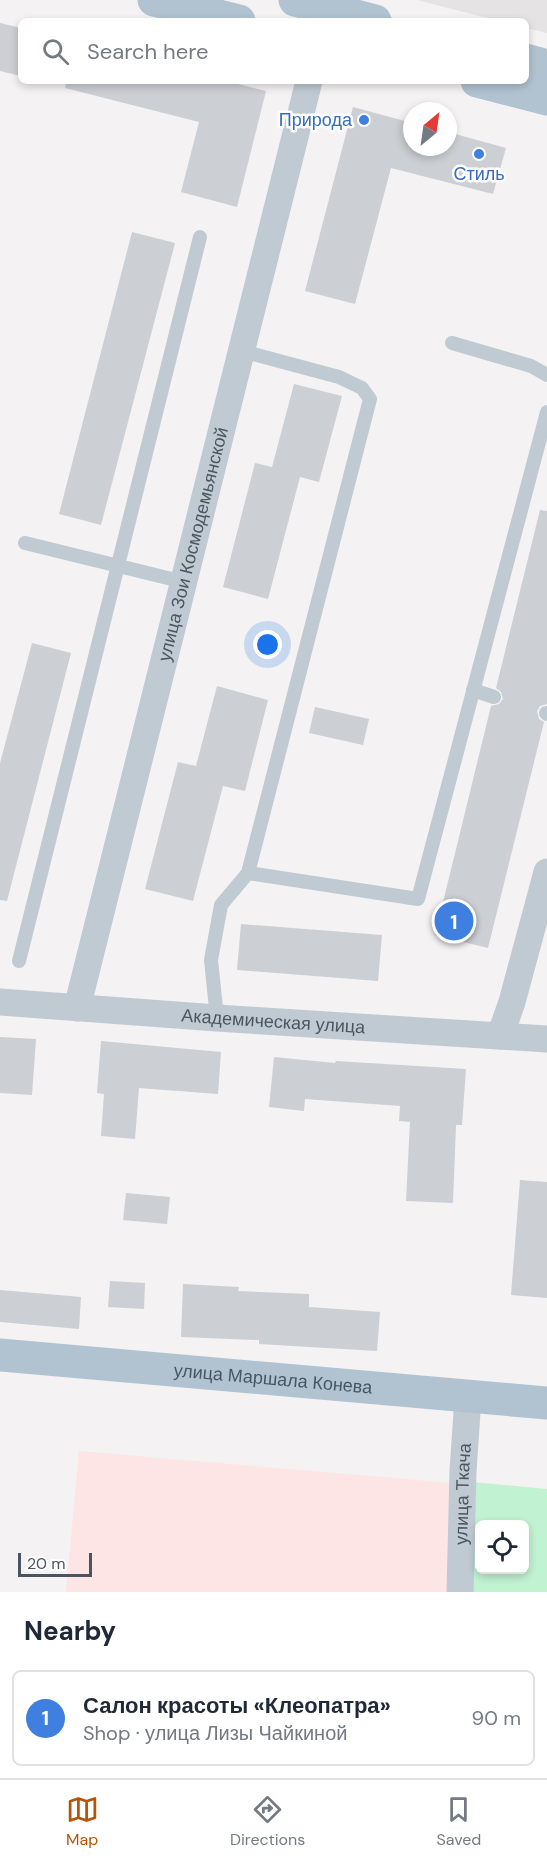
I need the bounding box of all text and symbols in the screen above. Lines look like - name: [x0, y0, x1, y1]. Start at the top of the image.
- search box: [18, 18, 529, 84]
- icon: search: [39, 35, 72, 68]
- text: Search here: [87, 37, 208, 66]
- north arrow: [403, 102, 457, 156]
- place label: Природа: [279, 108, 353, 132]
- marker: Природа: [357, 113, 371, 127]
- marker: Стиль: [472, 147, 486, 161]
- place label: Стиль: [453, 162, 505, 186]
- street label: улица Зои Космодемьянской: [152, 425, 234, 664]
- your location: [253, 630, 282, 659]
- pin: 1: [434, 898, 474, 944]
- street label: Академическая улица: [181, 1003, 367, 1039]
- street label: улица Маршала Конева: [173, 1358, 374, 1400]
- street label: улица Ткача: [449, 1441, 477, 1545]
- map controls: [475, 1520, 529, 1574]
- button: locate: [475, 1520, 529, 1574]
- scale bar: [18, 1550, 92, 1578]
- text: 20 m: [27, 1553, 66, 1574]
- text: Nearby: [24, 1614, 116, 1648]
- text: Салон красоты «Клеопатра»: [83, 1691, 391, 1720]
- text: 1: [42, 1705, 49, 1731]
- text: 90 m: [472, 1705, 521, 1731]
- text: Shop · улица Лизы Чайкиной: [83, 1720, 347, 1746]
- tab: Map: [66, 1793, 99, 1850]
- tab: Directions: [230, 1793, 305, 1850]
- tab: Saved: [437, 1793, 481, 1850]

